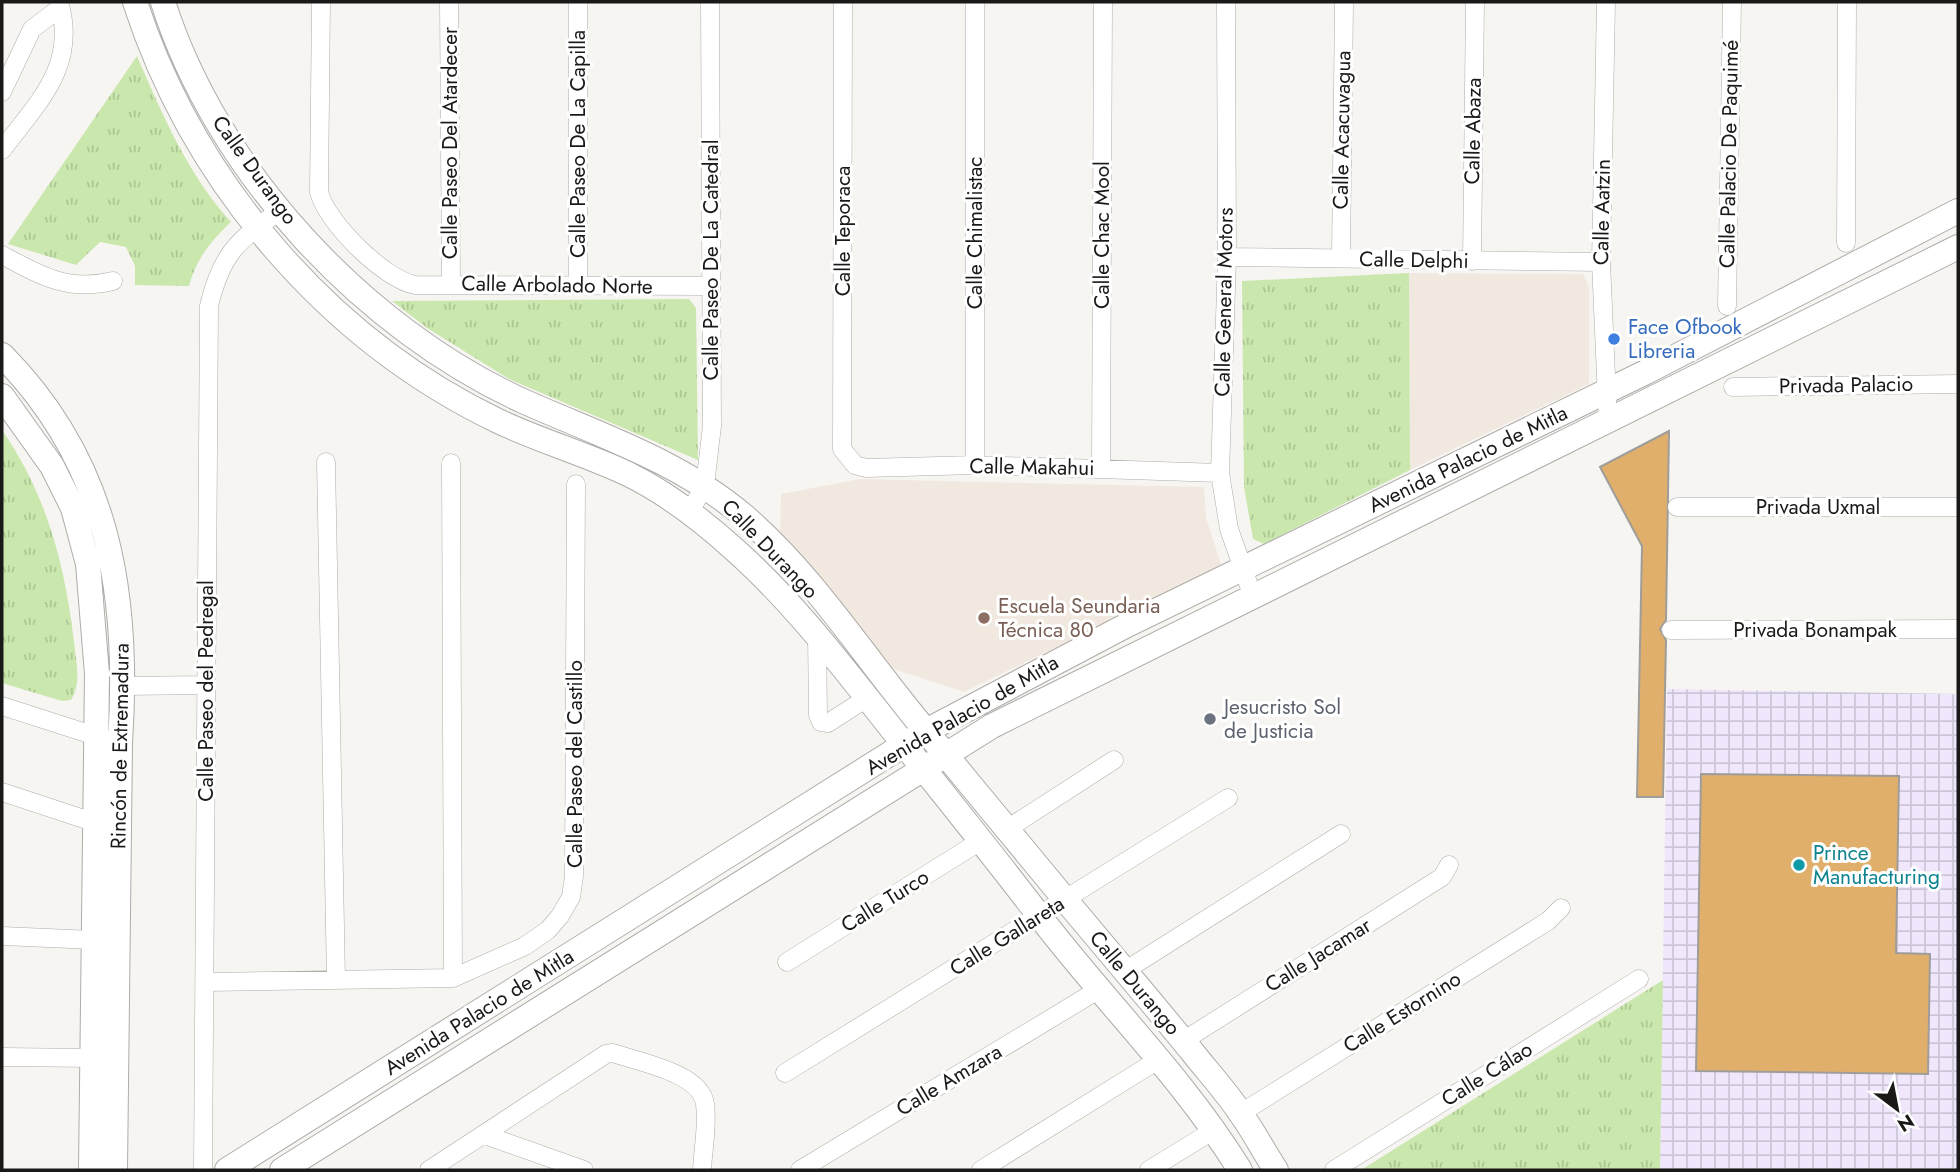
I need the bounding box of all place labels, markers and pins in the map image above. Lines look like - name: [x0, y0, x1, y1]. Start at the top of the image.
- place label: Face Ofbook Libreria: [1628, 312, 1743, 366]
- marker: Face Ofbook Libreria: [1606, 331, 1622, 347]
- place label: Escuela Seundaria Técnica 80: [998, 591, 1160, 645]
- marker: Escuela Seundaria Técnica 80: [976, 610, 992, 626]
- place label: Jesucristo Sol de Justicia: [1221, 692, 1341, 746]
- marker: Jesucristo Sol de Justicia: [1202, 711, 1218, 727]
- place label: Prince Manufacturing: [1813, 838, 1940, 892]
- marker: Prince Manufacturing: [1791, 857, 1807, 873]

